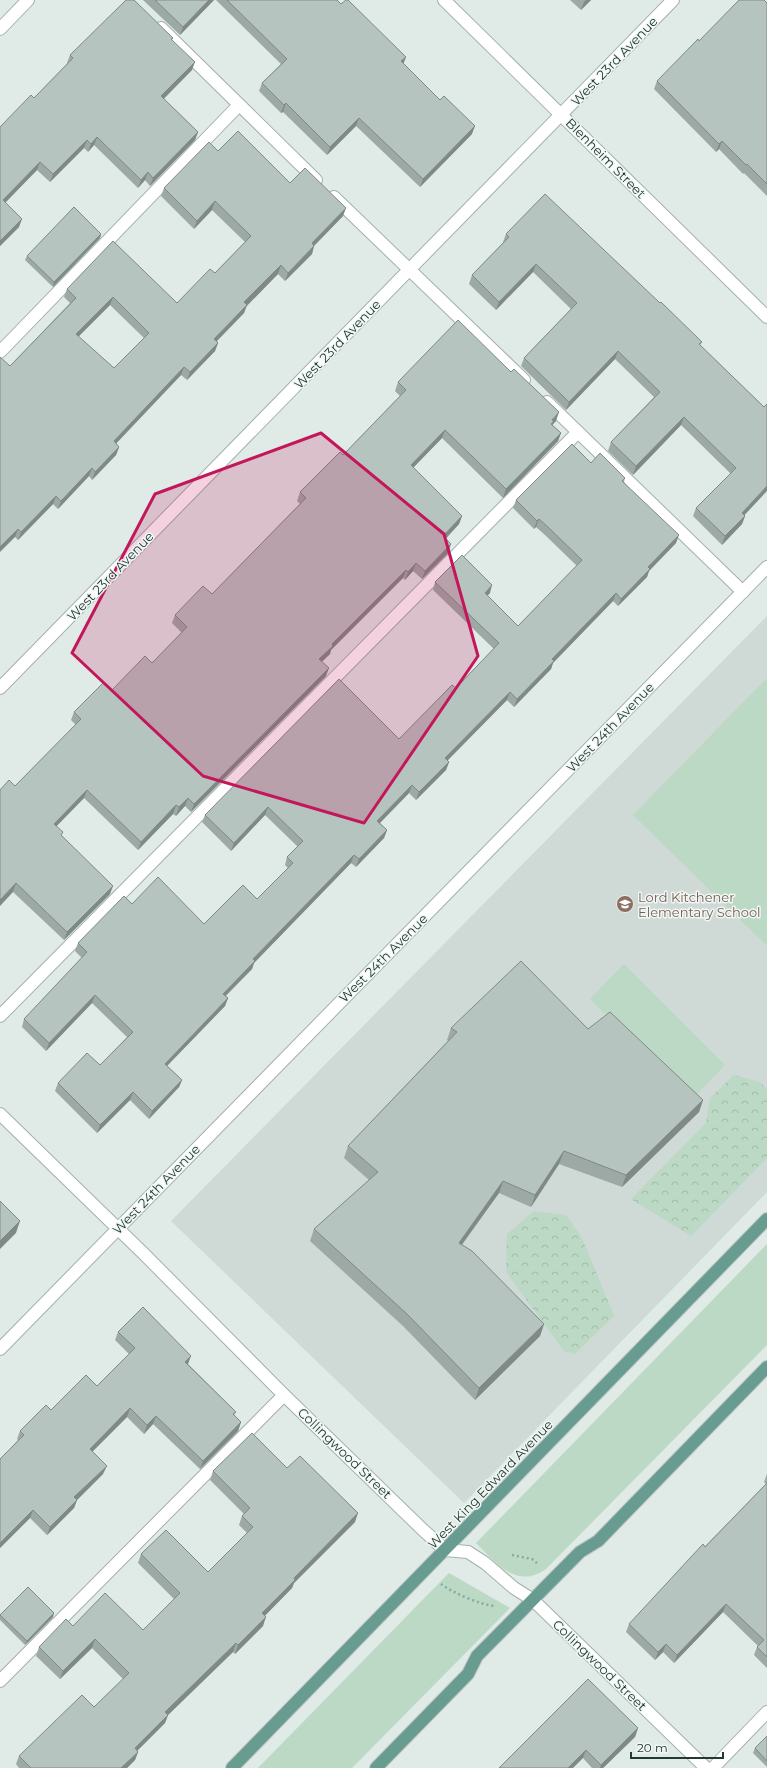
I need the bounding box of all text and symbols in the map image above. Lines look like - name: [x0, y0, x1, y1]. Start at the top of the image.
- street label: West 23rd Avenue: [567, 13, 661, 109]
- street label: Blenheim Street: [563, 115, 649, 201]
- street label: West 23rd Avenue: [290, 296, 384, 392]
- street label: West 23rd Avenue: [63, 528, 157, 624]
- street label: West 24th Avenue: [563, 679, 657, 775]
- place label: Lord Kitchener Elementary School: [638, 889, 761, 920]
- school or university icon: Lord Kitchener Elementary School: [615, 894, 635, 914]
- street label: West 24th Avenue: [335, 910, 431, 1006]
- street label: West 24th Avenue: [109, 1141, 203, 1237]
- street label: Collingwood Street: [295, 1404, 395, 1502]
- street label: West King Edward Avenue: [424, 1416, 556, 1552]
- street label: Collingwood Street: [550, 1616, 650, 1714]
- scale bar: [631, 1734, 723, 1760]
- text: 20 m: [637, 1740, 668, 1755]

